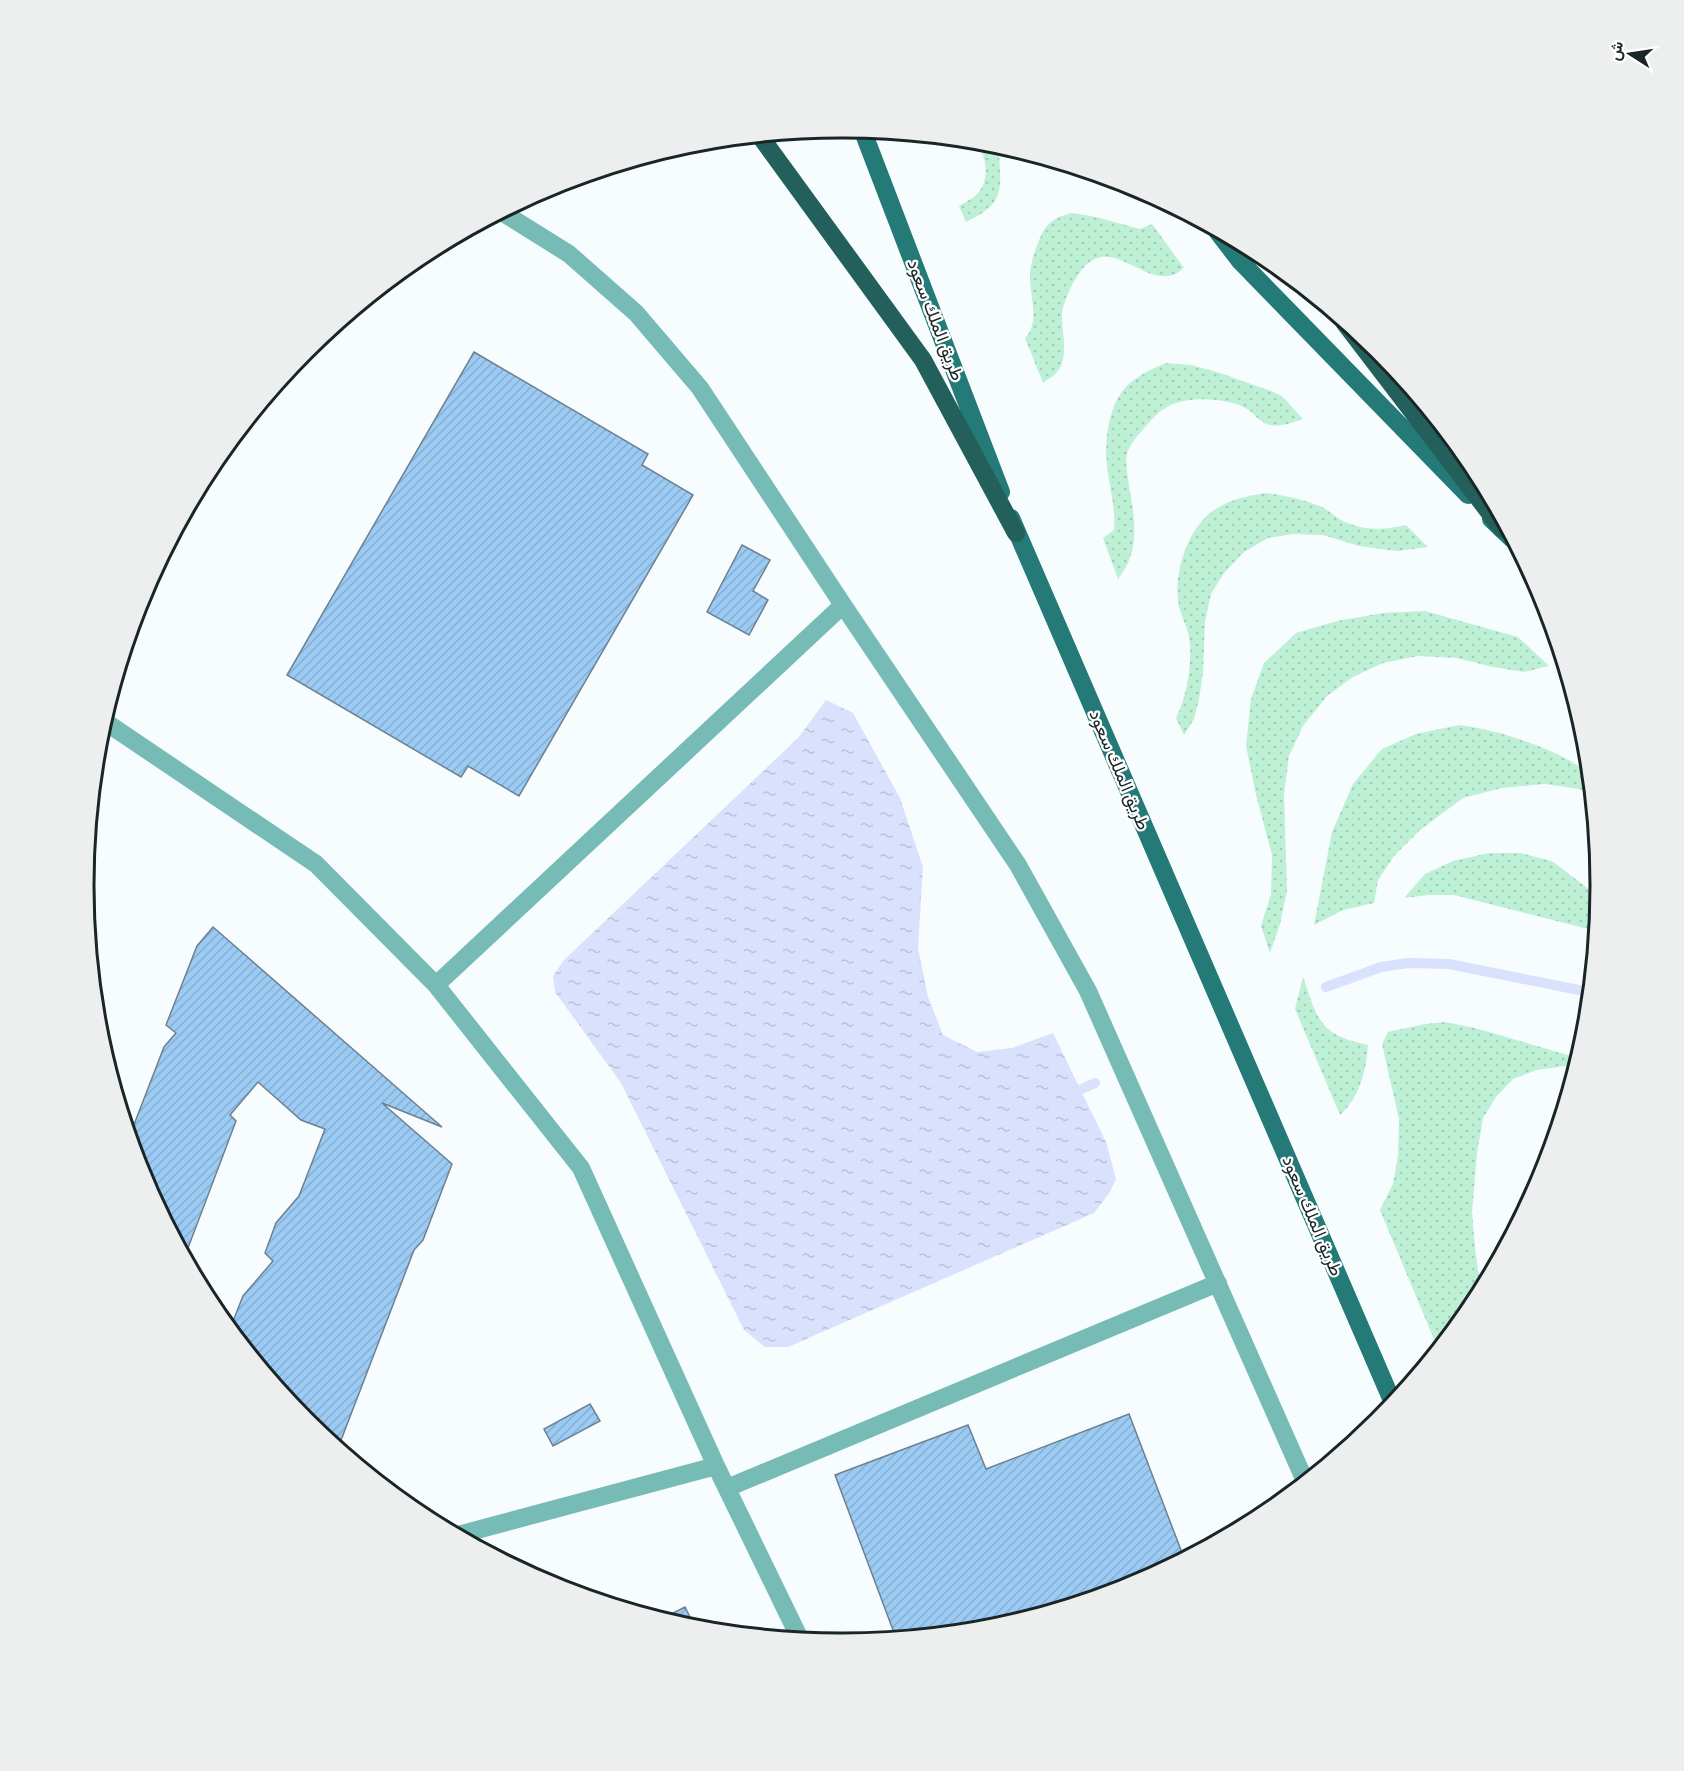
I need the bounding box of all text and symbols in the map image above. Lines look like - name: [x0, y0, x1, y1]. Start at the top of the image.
- north arrow: [1600, 24, 1660, 84]
- text: ش: [1604, 39, 1629, 63]
- street label: طريق الملك سعود: [900, 256, 970, 384]
- street label: طريق الملك سعود: [1082, 706, 1156, 834]
- street label: طريق الملك سعود: [1275, 1152, 1349, 1280]

